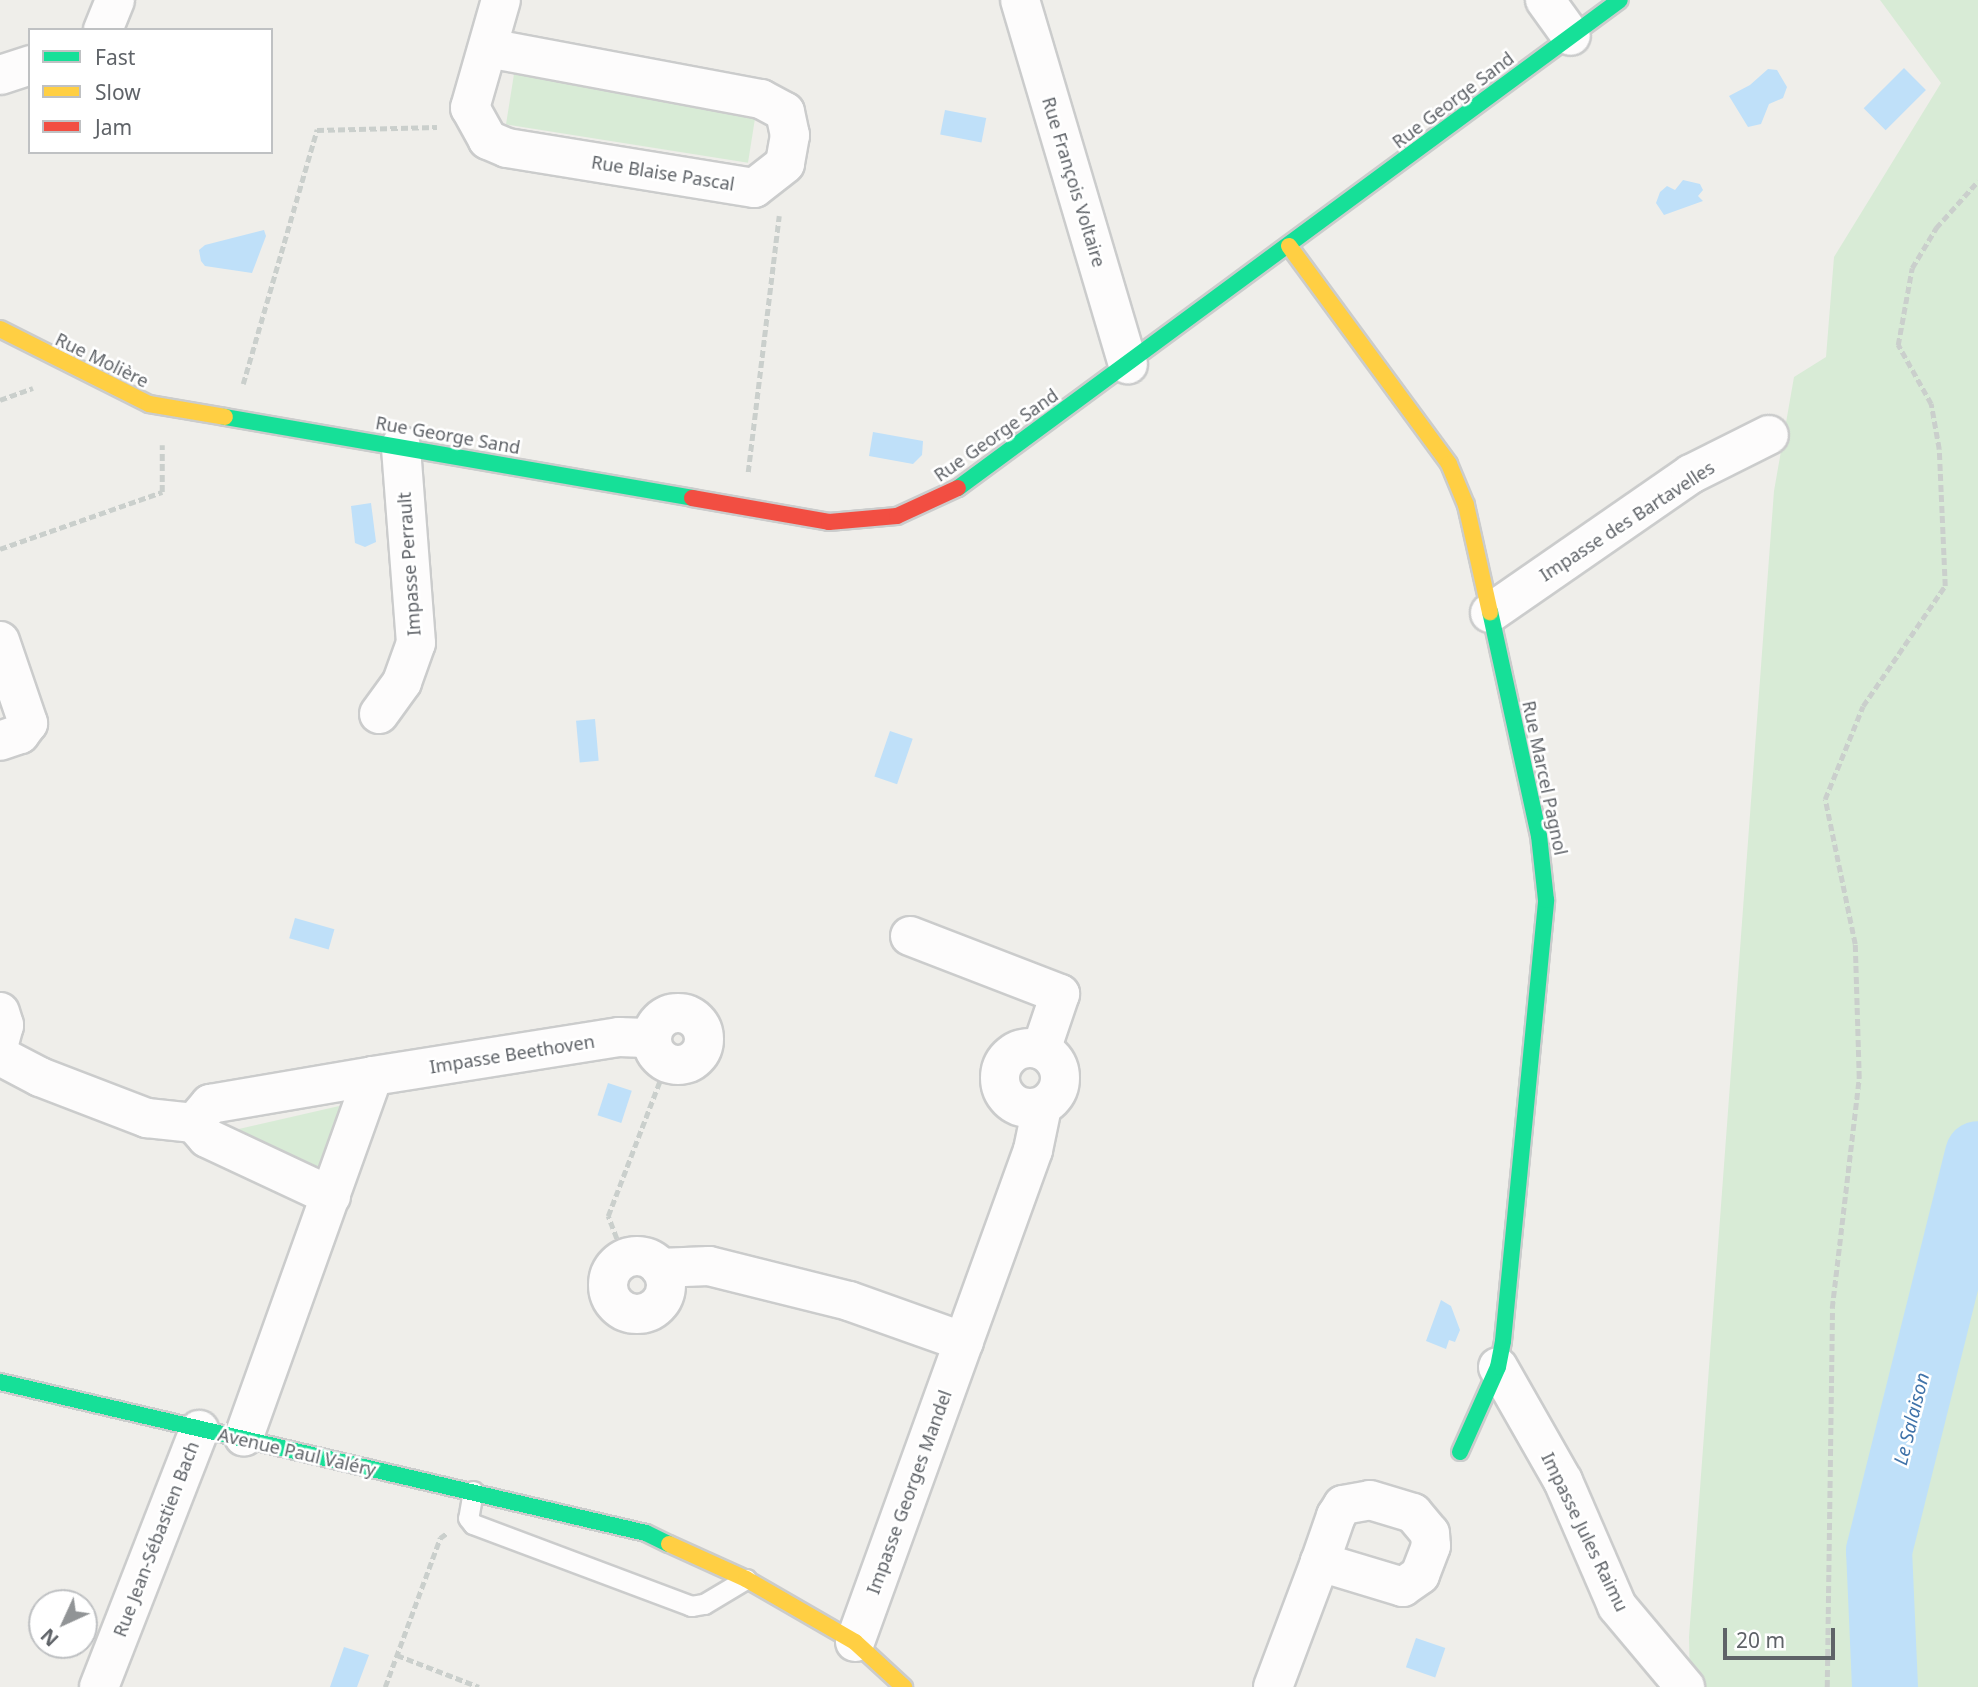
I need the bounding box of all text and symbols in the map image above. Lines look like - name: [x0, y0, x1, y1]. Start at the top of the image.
- legend: [28, 28, 273, 154]
- text: Fast: [95, 43, 135, 71]
- street label: Rue George Sand: [1388, 47, 1518, 153]
- text: Slow: [95, 78, 141, 106]
- street label: Rue François Voltaire: [1038, 94, 1110, 270]
- text: Jam: [95, 113, 132, 141]
- street label: Rue Blaise Pascal: [590, 151, 736, 195]
- street label: Rue Molière: [52, 328, 152, 392]
- street label: Rue George Sand: [930, 384, 1062, 486]
- street label: Rue George Sand: [374, 412, 522, 458]
- street label: Impasse des Bartavelles: [1536, 456, 1718, 586]
- street label: Impasse Perrault: [393, 491, 425, 637]
- street label: Rue Marcel Pagnol: [1518, 699, 1572, 857]
- street label: Impasse Beethoven: [428, 1030, 596, 1078]
- water label: Le Salaison: [1890, 1370, 1934, 1468]
- street label: Impasse Georges Mandel: [862, 1387, 956, 1597]
- street label: Avenue Paul Valéry: [216, 1423, 378, 1481]
- street label: Rue Jean-Sébastien Bach: [109, 1438, 203, 1640]
- street label: Impasse Jules Raimu: [1537, 1449, 1633, 1615]
- north arrow: [28, 1589, 98, 1659]
- scale bar: [1726, 1614, 1838, 1658]
- text: N: [35, 1623, 64, 1652]
- text: 20 m: [1736, 1626, 1785, 1654]

